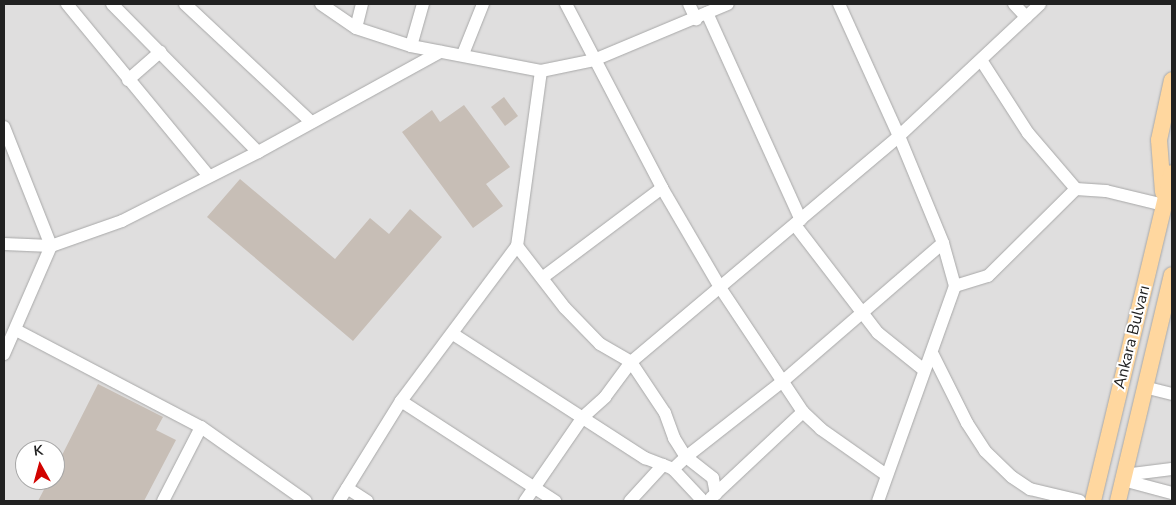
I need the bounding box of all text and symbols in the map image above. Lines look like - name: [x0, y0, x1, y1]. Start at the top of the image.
- street label: Ankara Bulvarı: [1110, 283, 1154, 391]
- north arrow: [15, 440, 65, 490]
- text: K: [32, 441, 44, 461]

